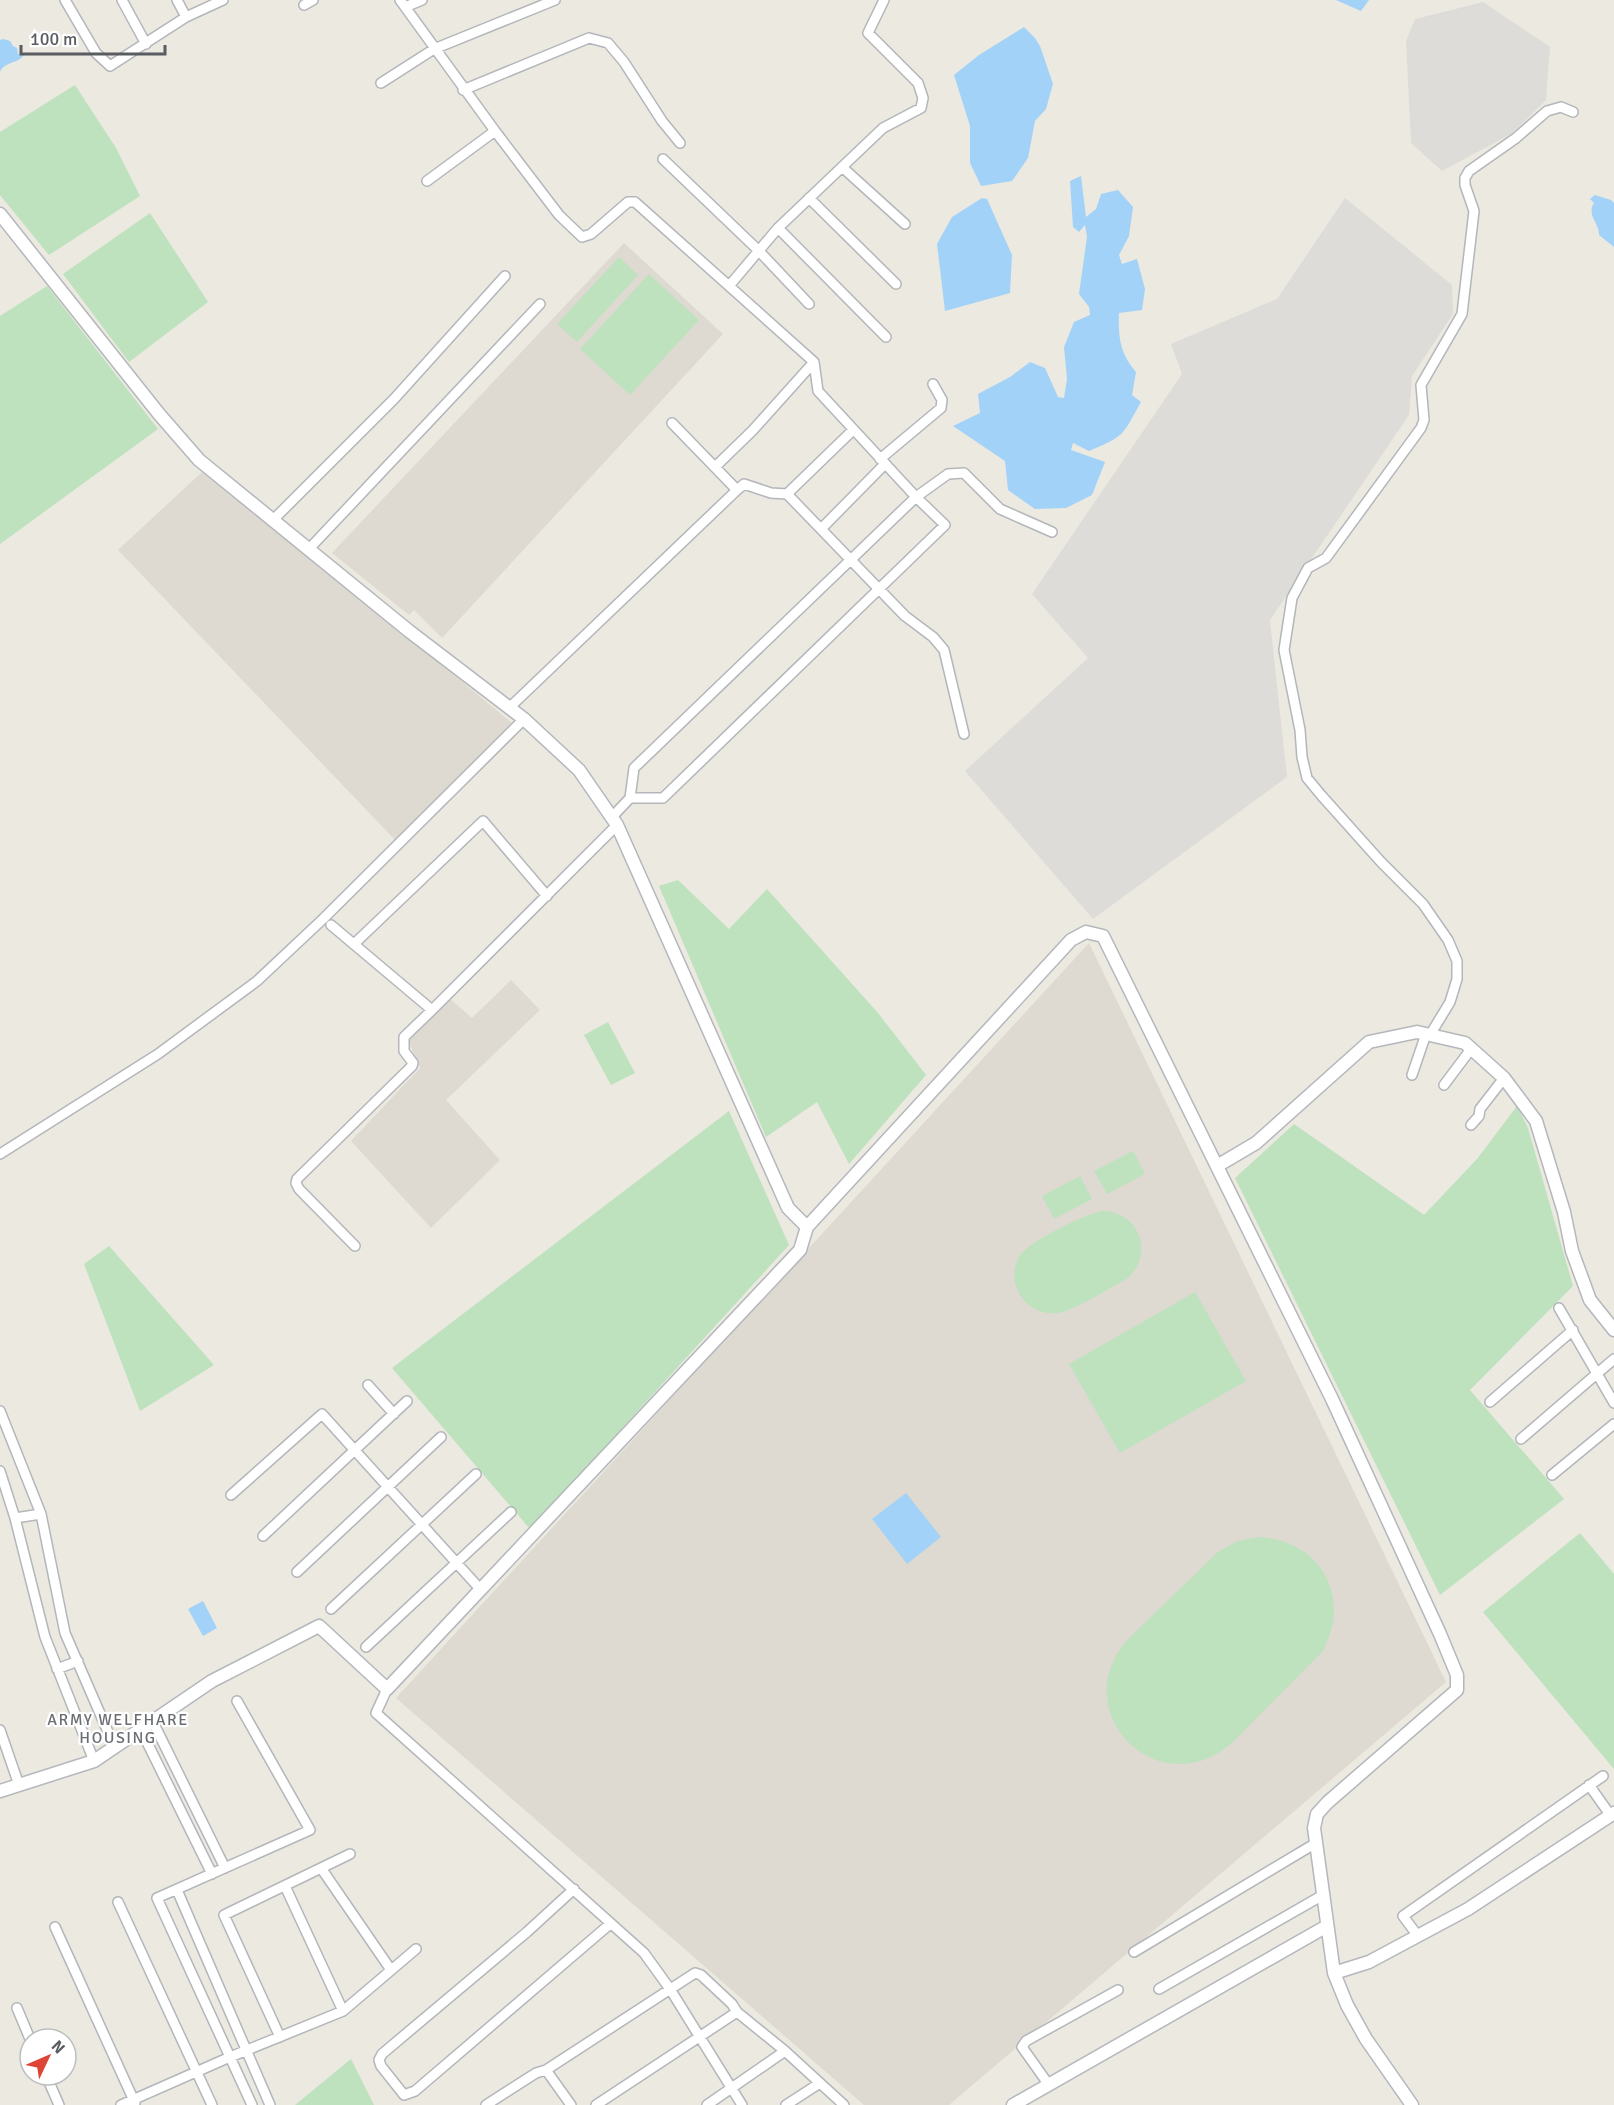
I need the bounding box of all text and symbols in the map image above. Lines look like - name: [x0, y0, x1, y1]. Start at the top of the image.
- scale bar: [21, 18, 165, 56]
- text: 100 m: [30, 28, 77, 50]
- district label: ARMY WELFHARE HOUSING: [47, 1710, 189, 1748]
- north arrow: [18, 2027, 78, 2087]
- text: N: [47, 2036, 69, 2058]

